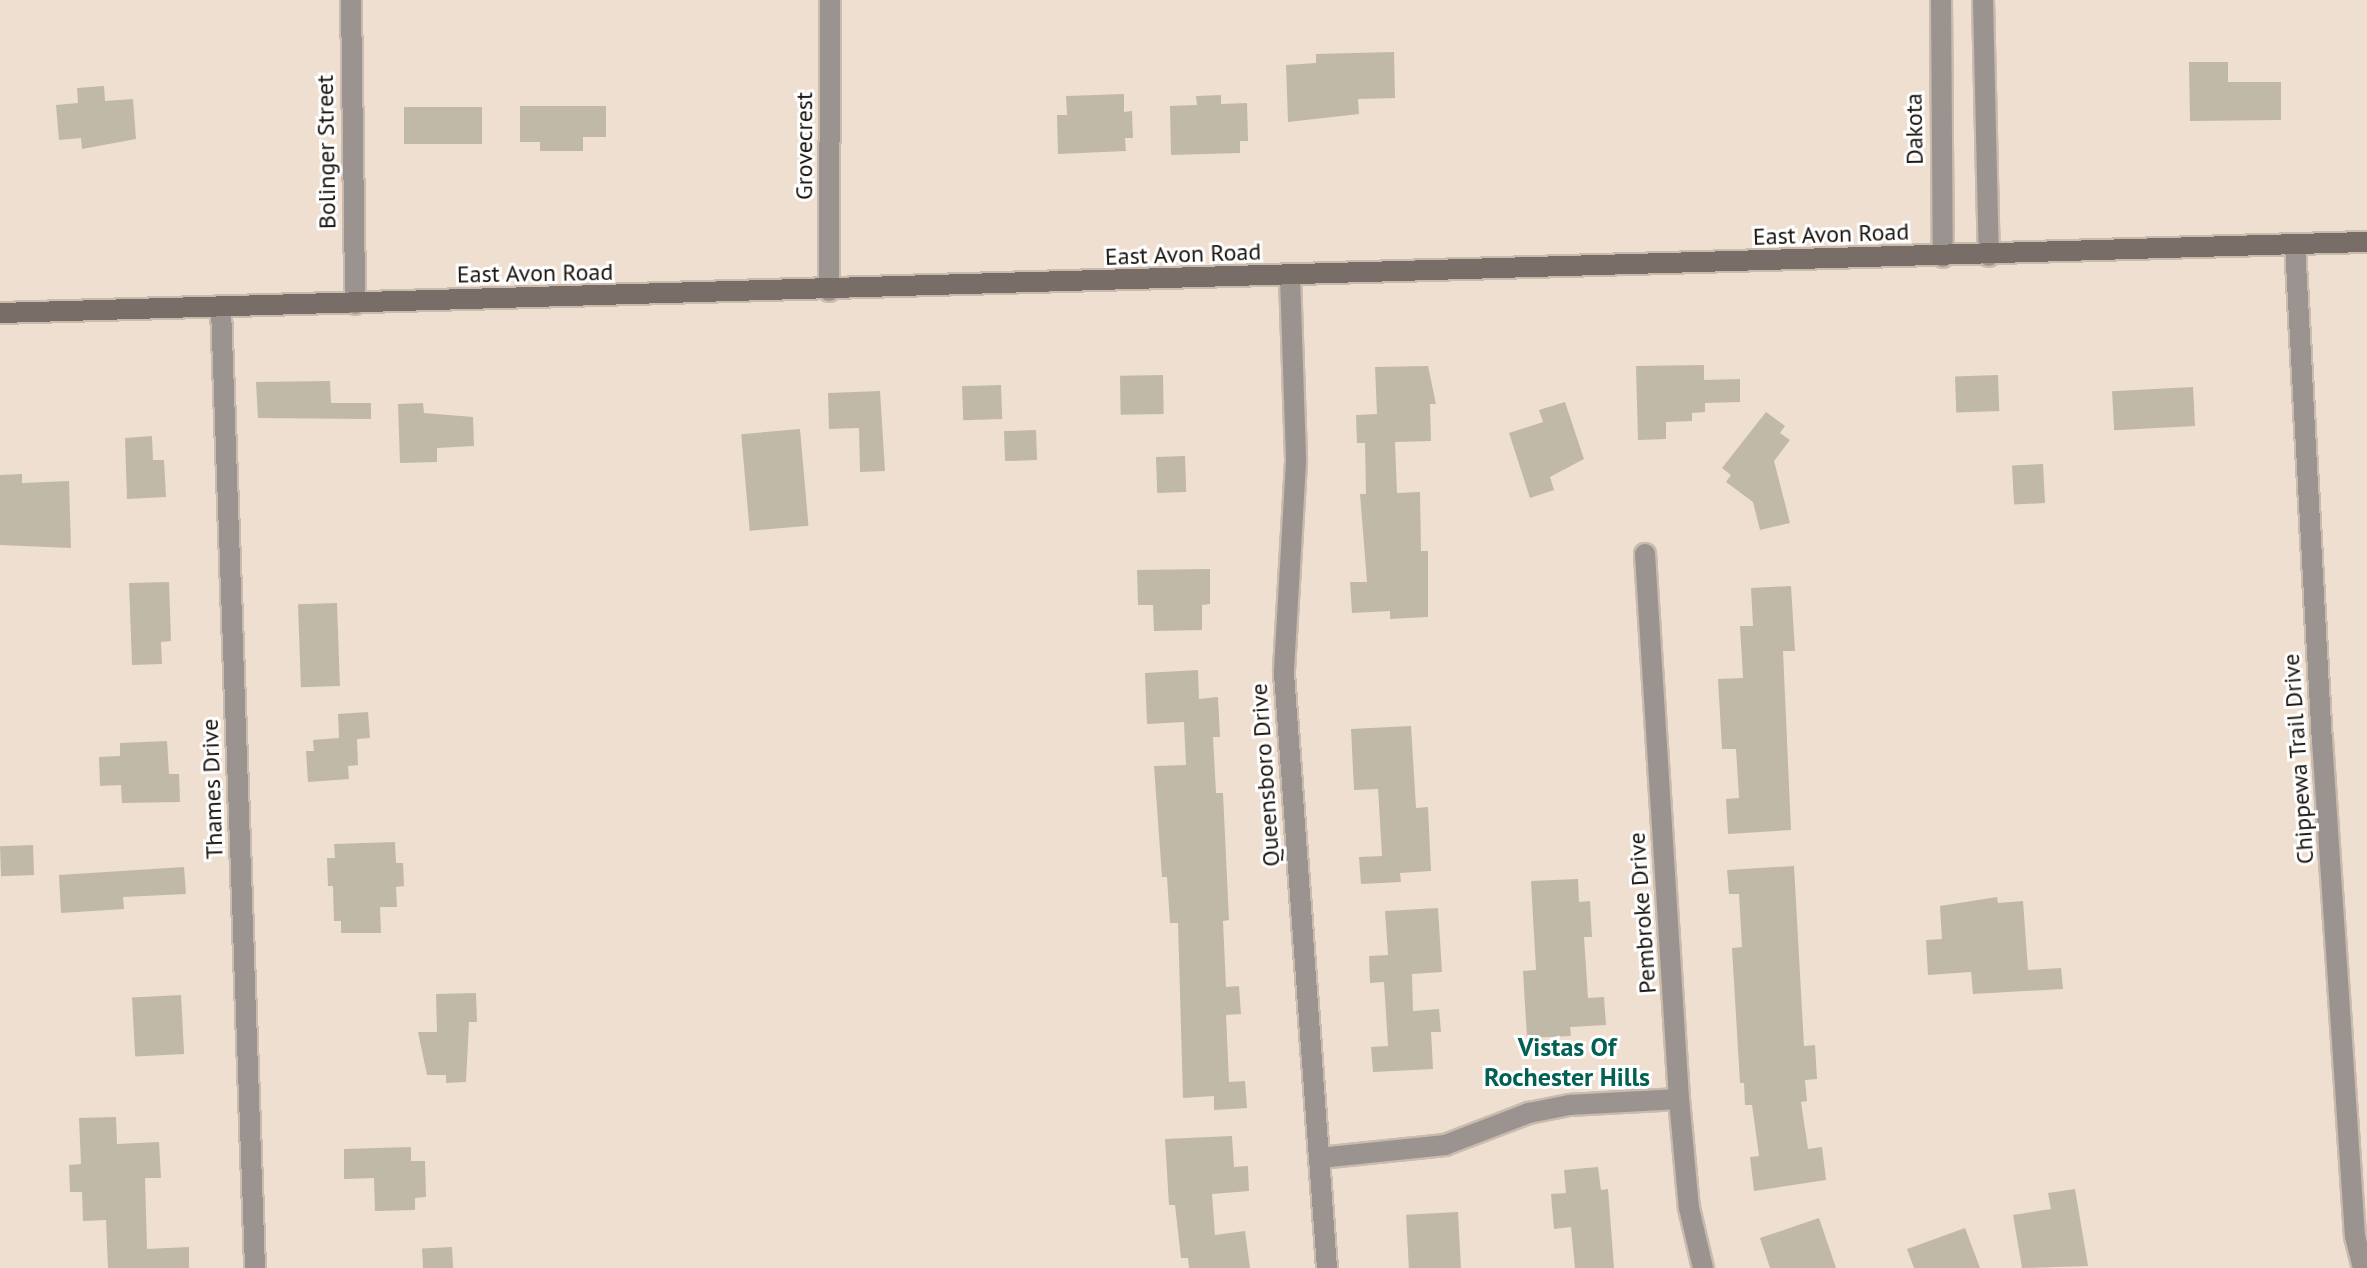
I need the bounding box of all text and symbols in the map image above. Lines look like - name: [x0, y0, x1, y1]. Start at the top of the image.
- street label: Bolinger Street: [310, 75, 342, 229]
- street label: Grovecrest: [790, 92, 818, 200]
- street label: Dakota: [1899, 93, 1929, 165]
- street label: East Avon Road: [1752, 217, 1910, 251]
- street label: East Avon Road: [1104, 237, 1262, 271]
- street label: East Avon Road: [456, 257, 614, 289]
- street label: Chippewa Trail Drive: [2276, 652, 2320, 866]
- street label: Queensboro Drive: [1244, 682, 1286, 868]
- street label: Thames Drive: [195, 718, 229, 860]
- street label: Pembroke Drive: [1622, 831, 1662, 995]
- district label: Vistas Of Rochester Hills: [1484, 1031, 1650, 1092]

